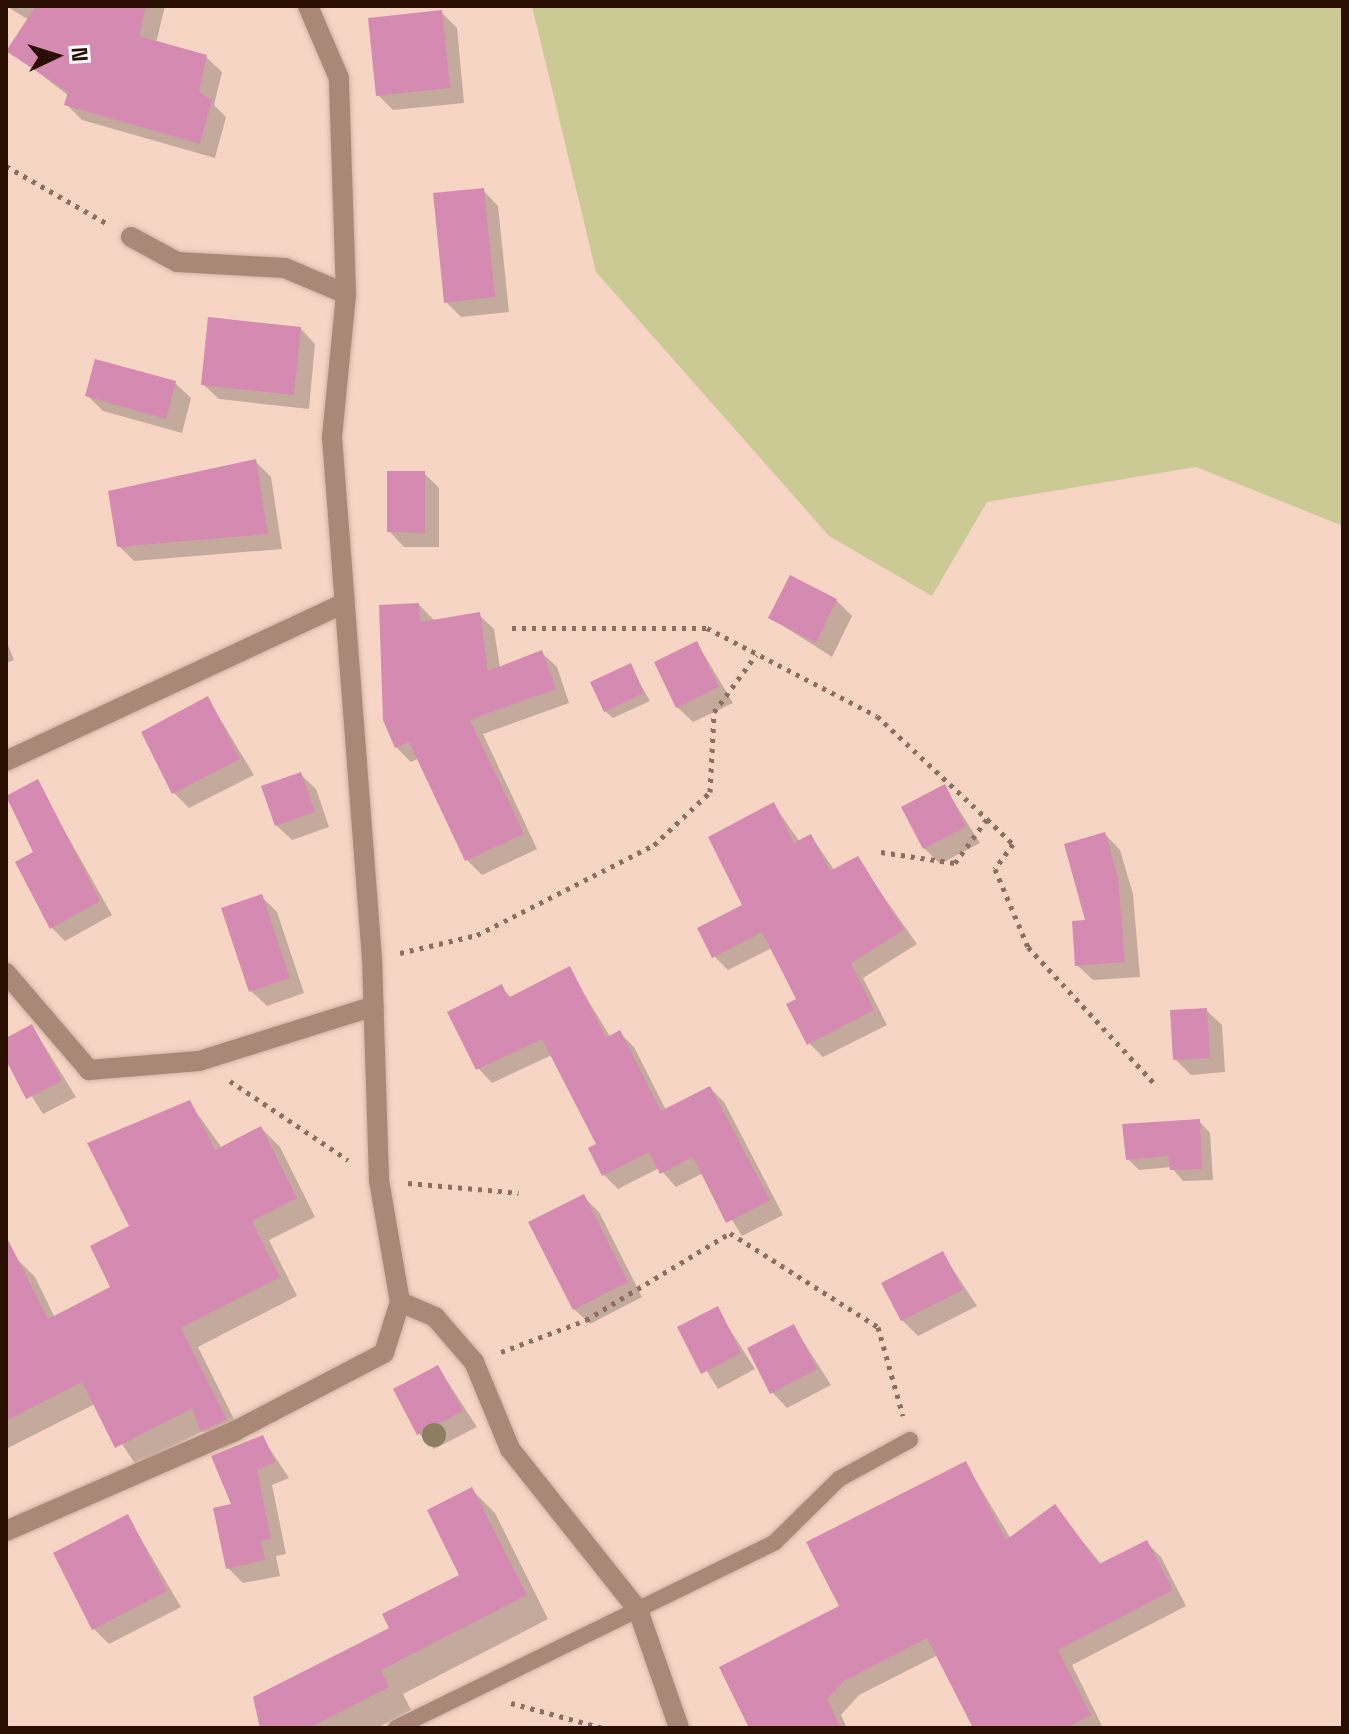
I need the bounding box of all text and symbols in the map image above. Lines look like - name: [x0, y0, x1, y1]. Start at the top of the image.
- north arrow: [16, 16, 96, 96]
- text: N: [65, 46, 94, 63]

